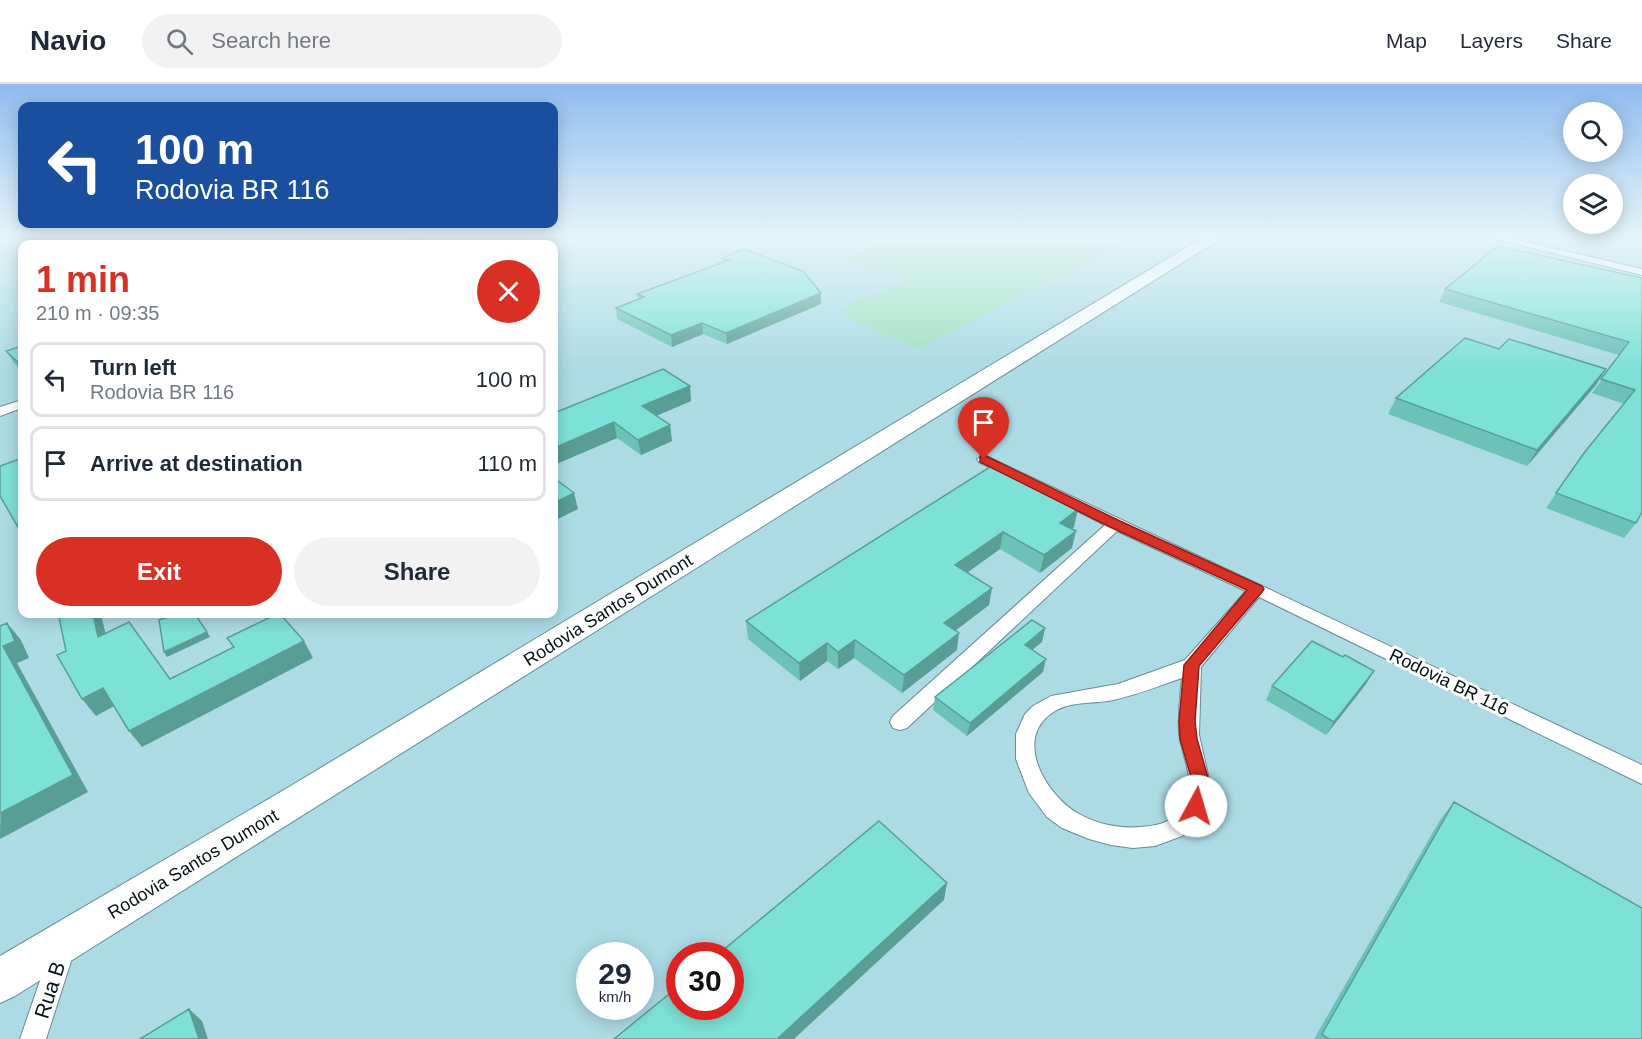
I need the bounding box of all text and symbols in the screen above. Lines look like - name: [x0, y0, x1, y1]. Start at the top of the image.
- search box: [142, 14, 562, 68]
- text: Navio: [30, 25, 106, 56]
- icon: search: [163, 25, 196, 58]
- text: Search here: [211, 28, 331, 53]
- text: Map: [1386, 29, 1427, 52]
- text: Layers: [1460, 29, 1523, 52]
- text: Share: [1556, 29, 1612, 52]
- map controls: [1563, 102, 1623, 234]
- button: search: [1563, 102, 1623, 162]
- icon: left: [36, 126, 114, 204]
- text: 100 m: [135, 126, 254, 173]
- button: layers: [1563, 174, 1623, 234]
- text: Rodovia BR 116: [135, 175, 330, 205]
- text: 1 min: [36, 259, 130, 300]
- button: close: [477, 260, 540, 323]
- text: 210 m · 09:35: [36, 302, 159, 324]
- text: Turn left: [90, 355, 176, 380]
- icon: left: [39, 363, 72, 396]
- text: 100 m: [476, 367, 537, 392]
- text: Rodovia BR 116: [90, 381, 234, 403]
- pin: [958, 397, 1009, 459]
- icon: arrive: [967, 406, 1000, 439]
- icon: arrive: [39, 447, 72, 480]
- text: Arrive at destination: [90, 451, 303, 476]
- text: 110 m: [477, 451, 537, 476]
- button: Exit: [36, 537, 282, 606]
- button: Share: [294, 537, 540, 606]
- street label: Rodovia Santos Dumont: [520, 550, 696, 670]
- street label: Rodovia BR 116: [1386, 645, 1512, 719]
- position arrow: [1164, 774, 1228, 838]
- street label: Rodovia Santos Dumont: [104, 805, 282, 923]
- speed limit sign: 30: [666, 942, 744, 1020]
- text: 29: [598, 957, 632, 990]
- street label: Rua B: [30, 959, 69, 1021]
- text: km/h: [599, 988, 631, 1005]

